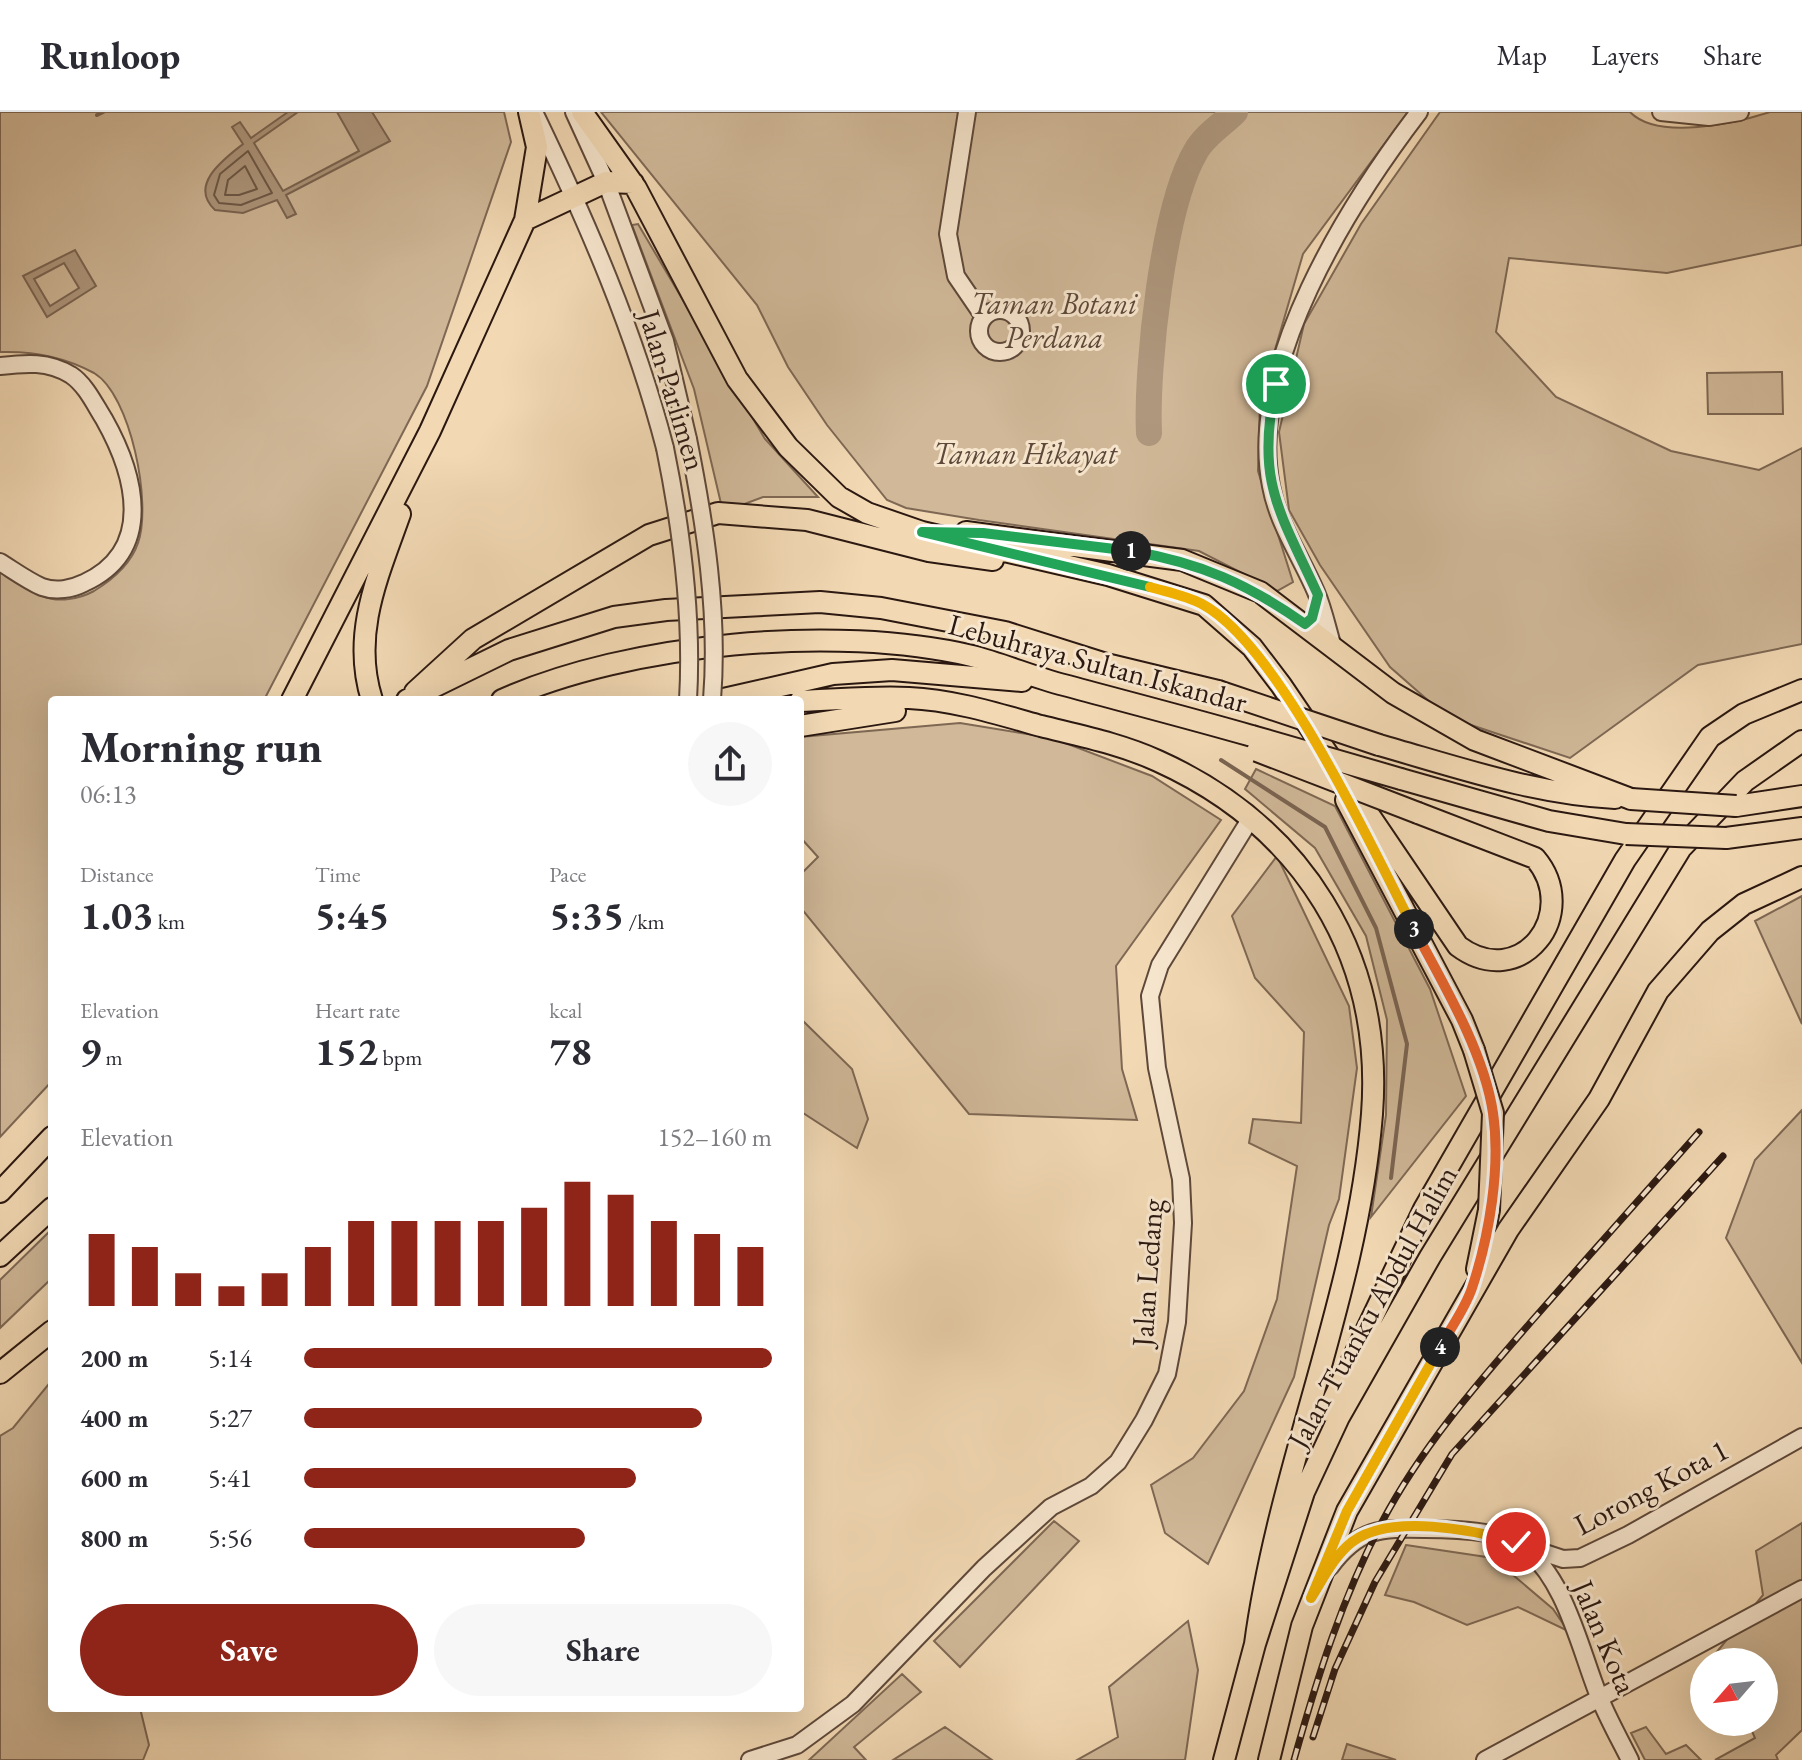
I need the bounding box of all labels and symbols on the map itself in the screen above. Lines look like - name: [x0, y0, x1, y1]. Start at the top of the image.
- park label: Taman Botani Perdana: [971, 284, 1138, 357]
- street label: Jalan Parlimen: [629, 302, 716, 475]
- pin: [1242, 350, 1310, 418]
- park label: Taman Hikayat: [933, 434, 1118, 473]
- pin: 1: [1111, 531, 1151, 571]
- street label: Lebuhraya Sultan Iskandar: [944, 604, 1252, 722]
- pin: 3: [1394, 909, 1434, 949]
- street label: Jalan Tuanku Abdul Halim: [1277, 1159, 1466, 1458]
- street label: Jalan Ledang: [1122, 1197, 1172, 1351]
- pin: 4: [1420, 1327, 1460, 1367]
- street label: Lorong Kota 1: [1567, 1430, 1735, 1544]
- pin: [1482, 1508, 1550, 1576]
- street label: Jalan Kota: [1562, 1571, 1646, 1700]
- north arrow: [1690, 1648, 1778, 1736]

